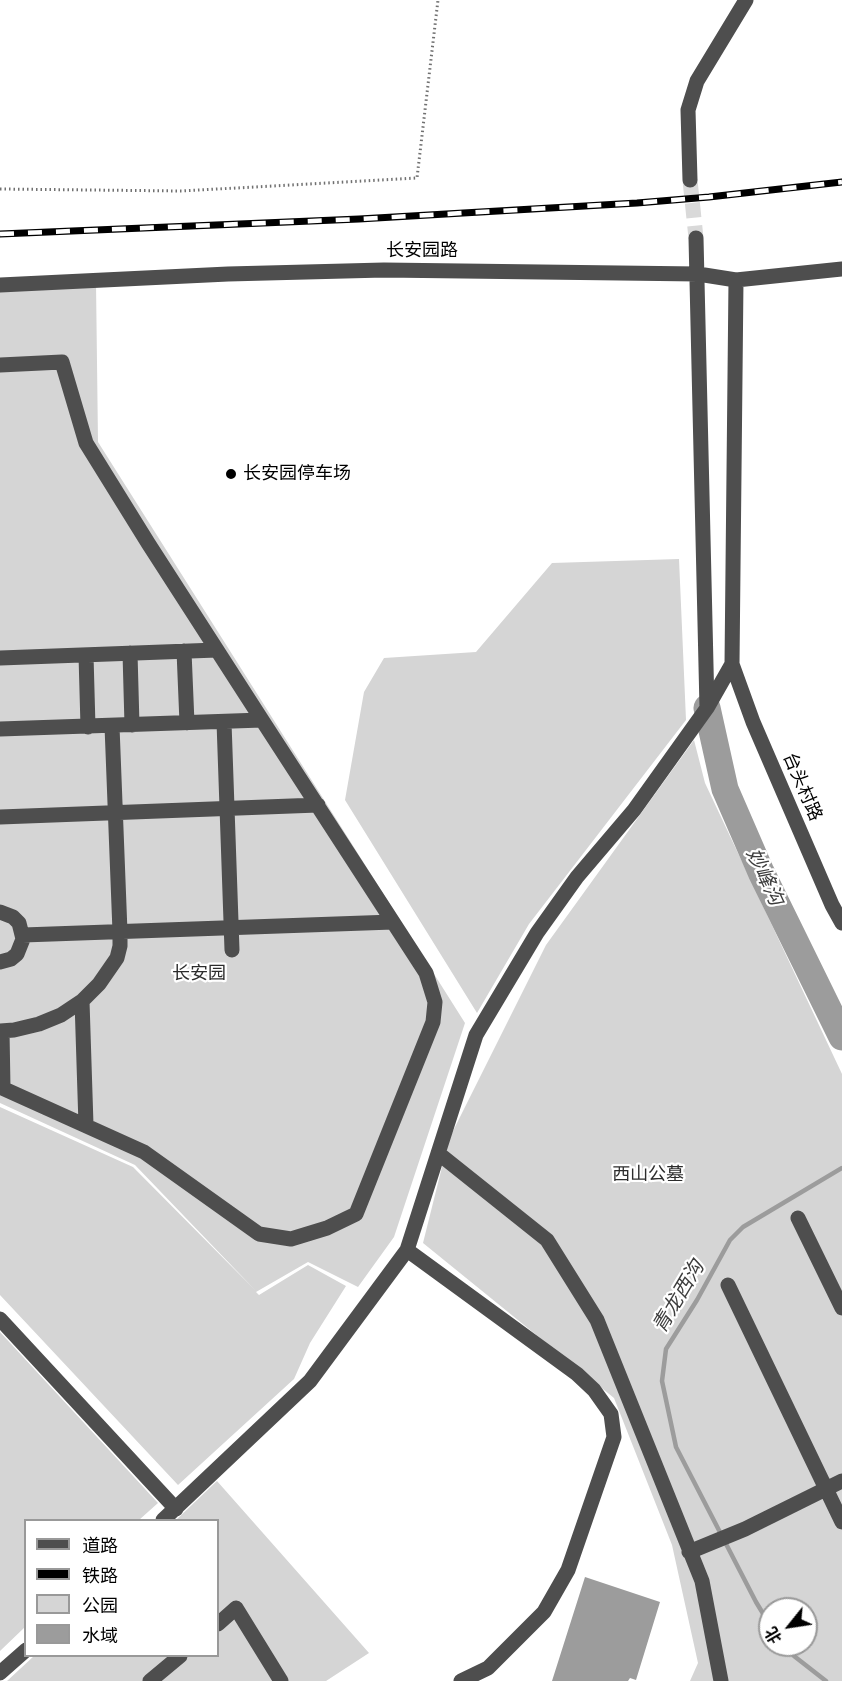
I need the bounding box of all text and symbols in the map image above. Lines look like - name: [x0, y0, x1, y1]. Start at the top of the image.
- street label: 长安园路: [386, 240, 458, 262]
- place label: 长安园停车场: [243, 463, 351, 485]
- marker: 长安园停车场: [224, 467, 238, 481]
- street label: 台头村路: [778, 750, 826, 824]
- water label: 妙峰沟: [740, 845, 788, 909]
- park label: 长安园: [172, 963, 226, 985]
- park label: 西山公墓: [612, 1164, 684, 1186]
- water label: 青龙西沟: [648, 1257, 710, 1337]
- legend: [24, 1519, 219, 1657]
- text: 道路: [82, 1536, 118, 1556]
- text: 铁路: [82, 1566, 118, 1586]
- text: 公园: [82, 1596, 118, 1616]
- north arrow: [758, 1597, 818, 1657]
- text: 北: [762, 1624, 785, 1646]
- text: 水域: [82, 1626, 118, 1646]

